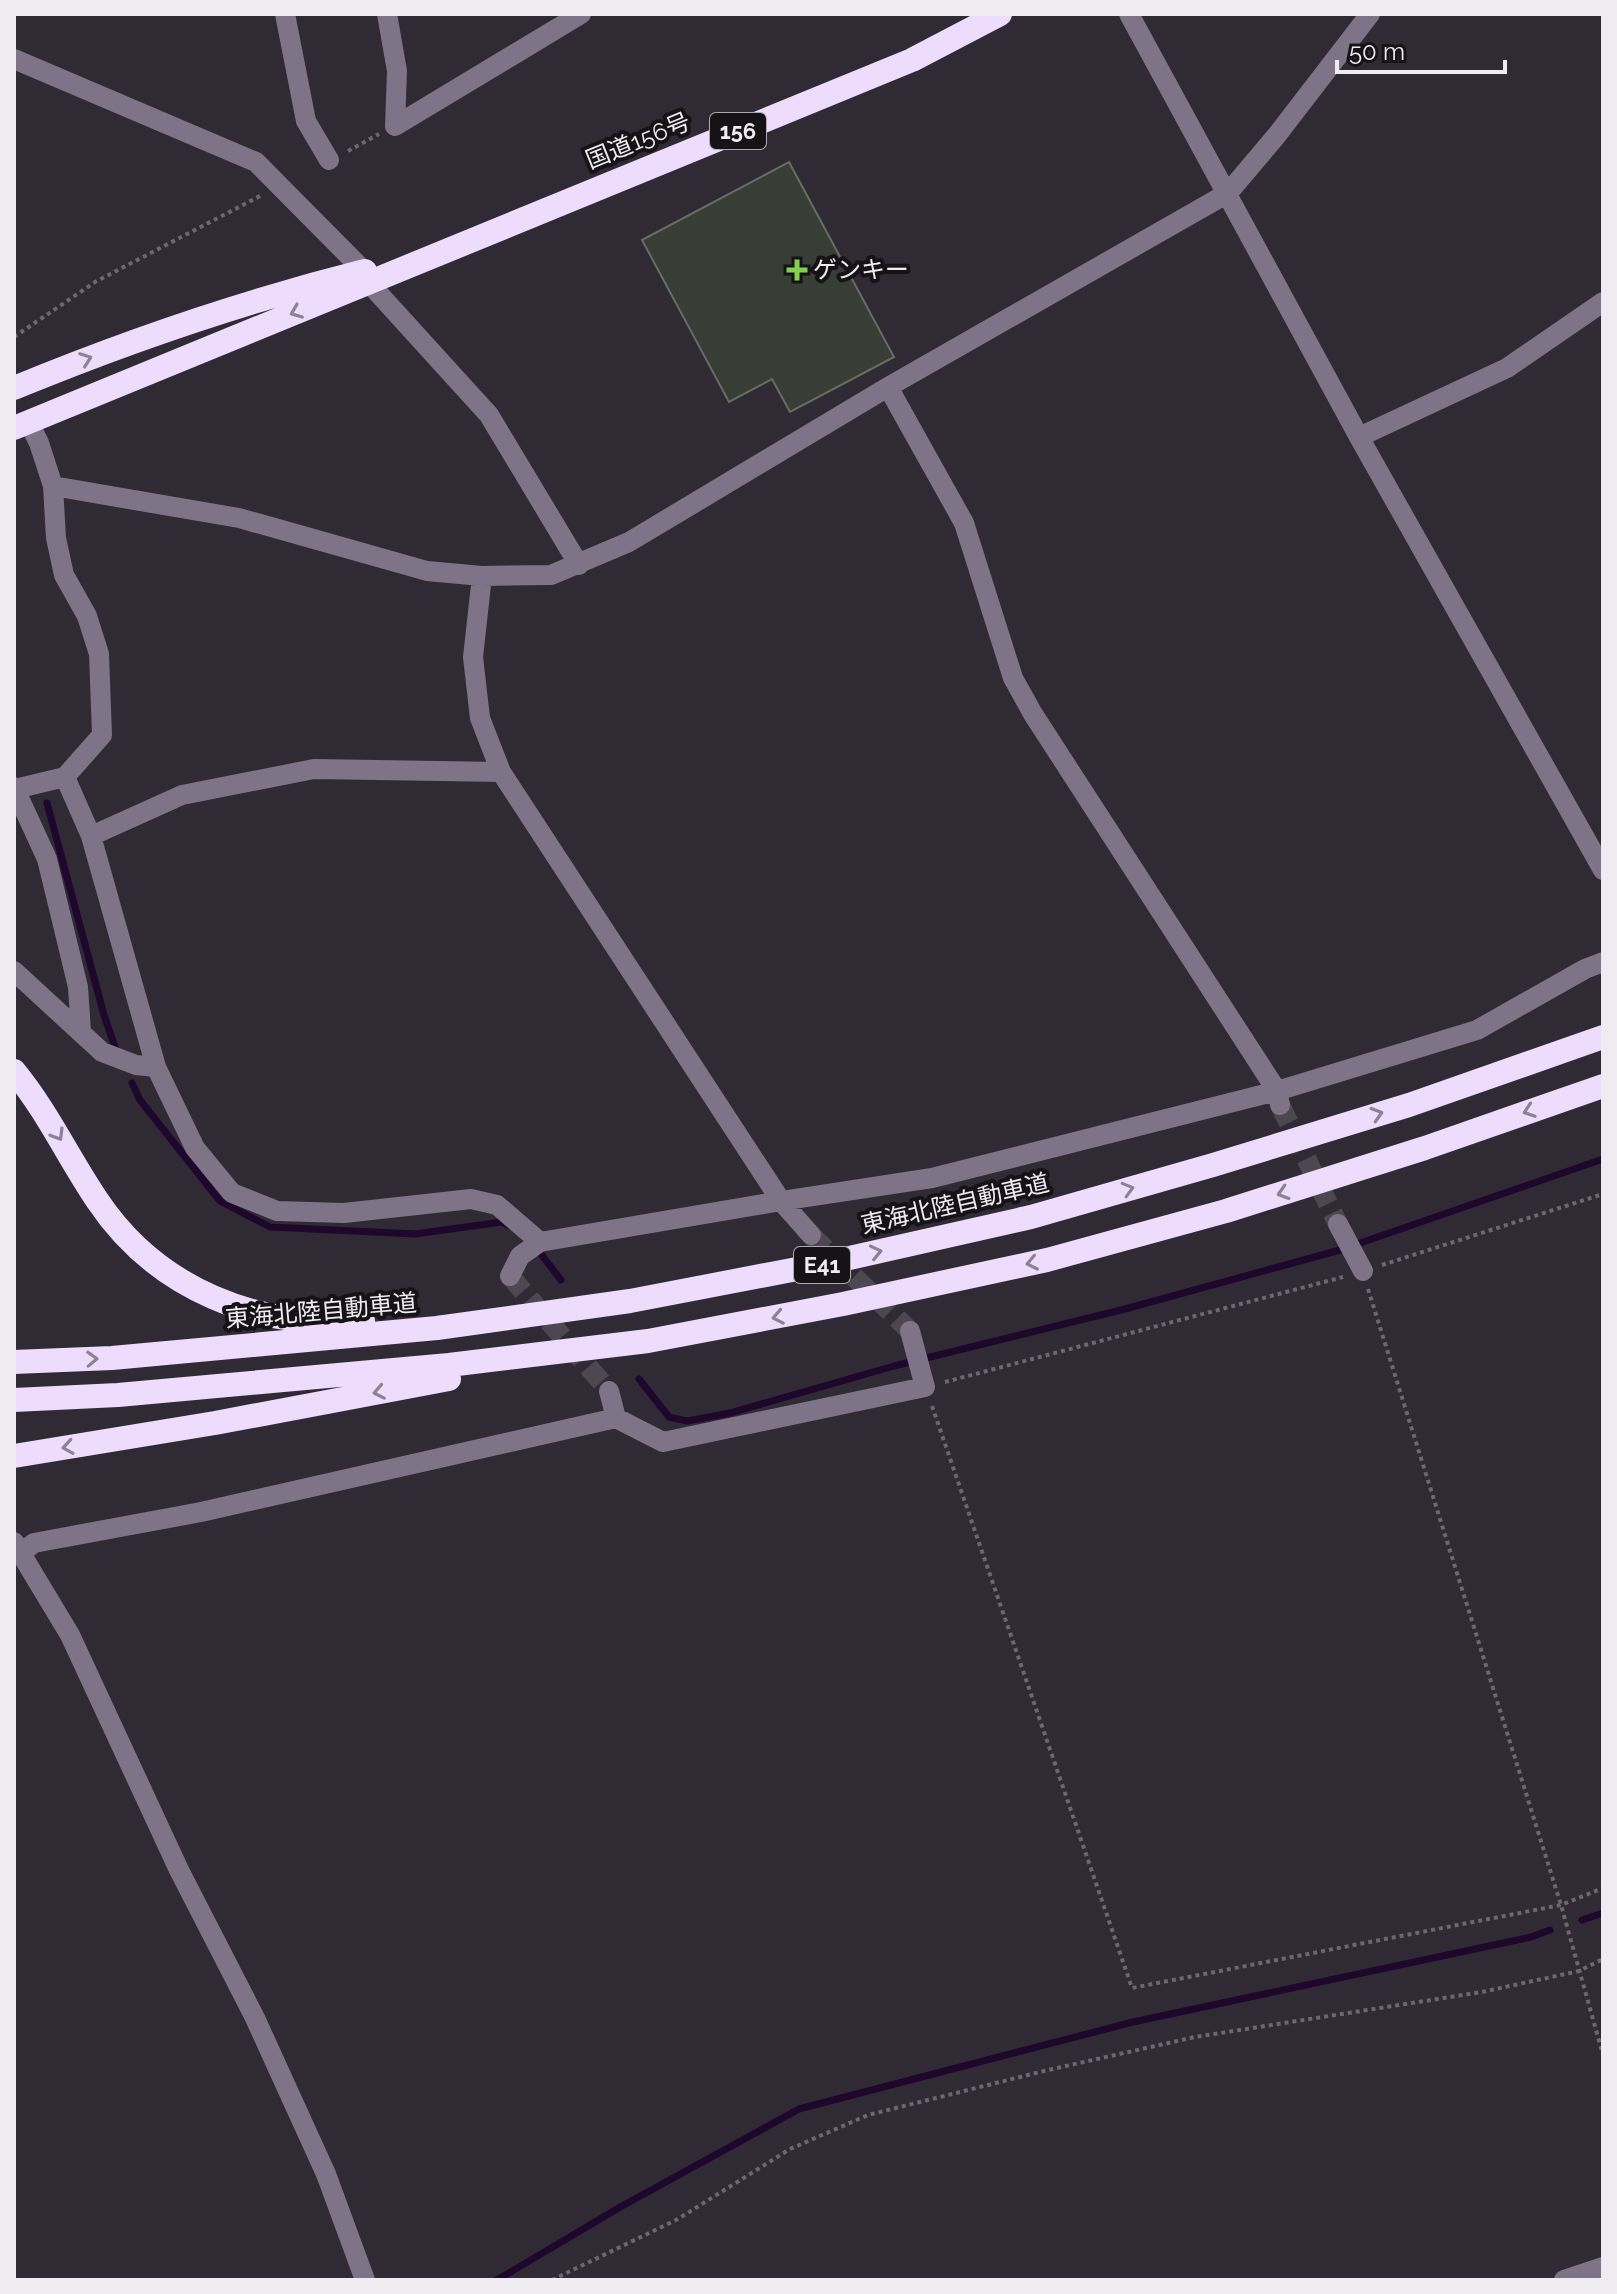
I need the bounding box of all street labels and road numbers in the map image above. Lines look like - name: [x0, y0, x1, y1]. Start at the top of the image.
- street label: 国道156号: [581, 107, 694, 175]
- road number: 156: [710, 113, 766, 149]
- street label: 東海北陸自動車道: [858, 1168, 1052, 1239]
- road number: E41: [794, 1247, 850, 1283]
- street label: 東海北陸自動車道: [224, 1288, 418, 1333]

